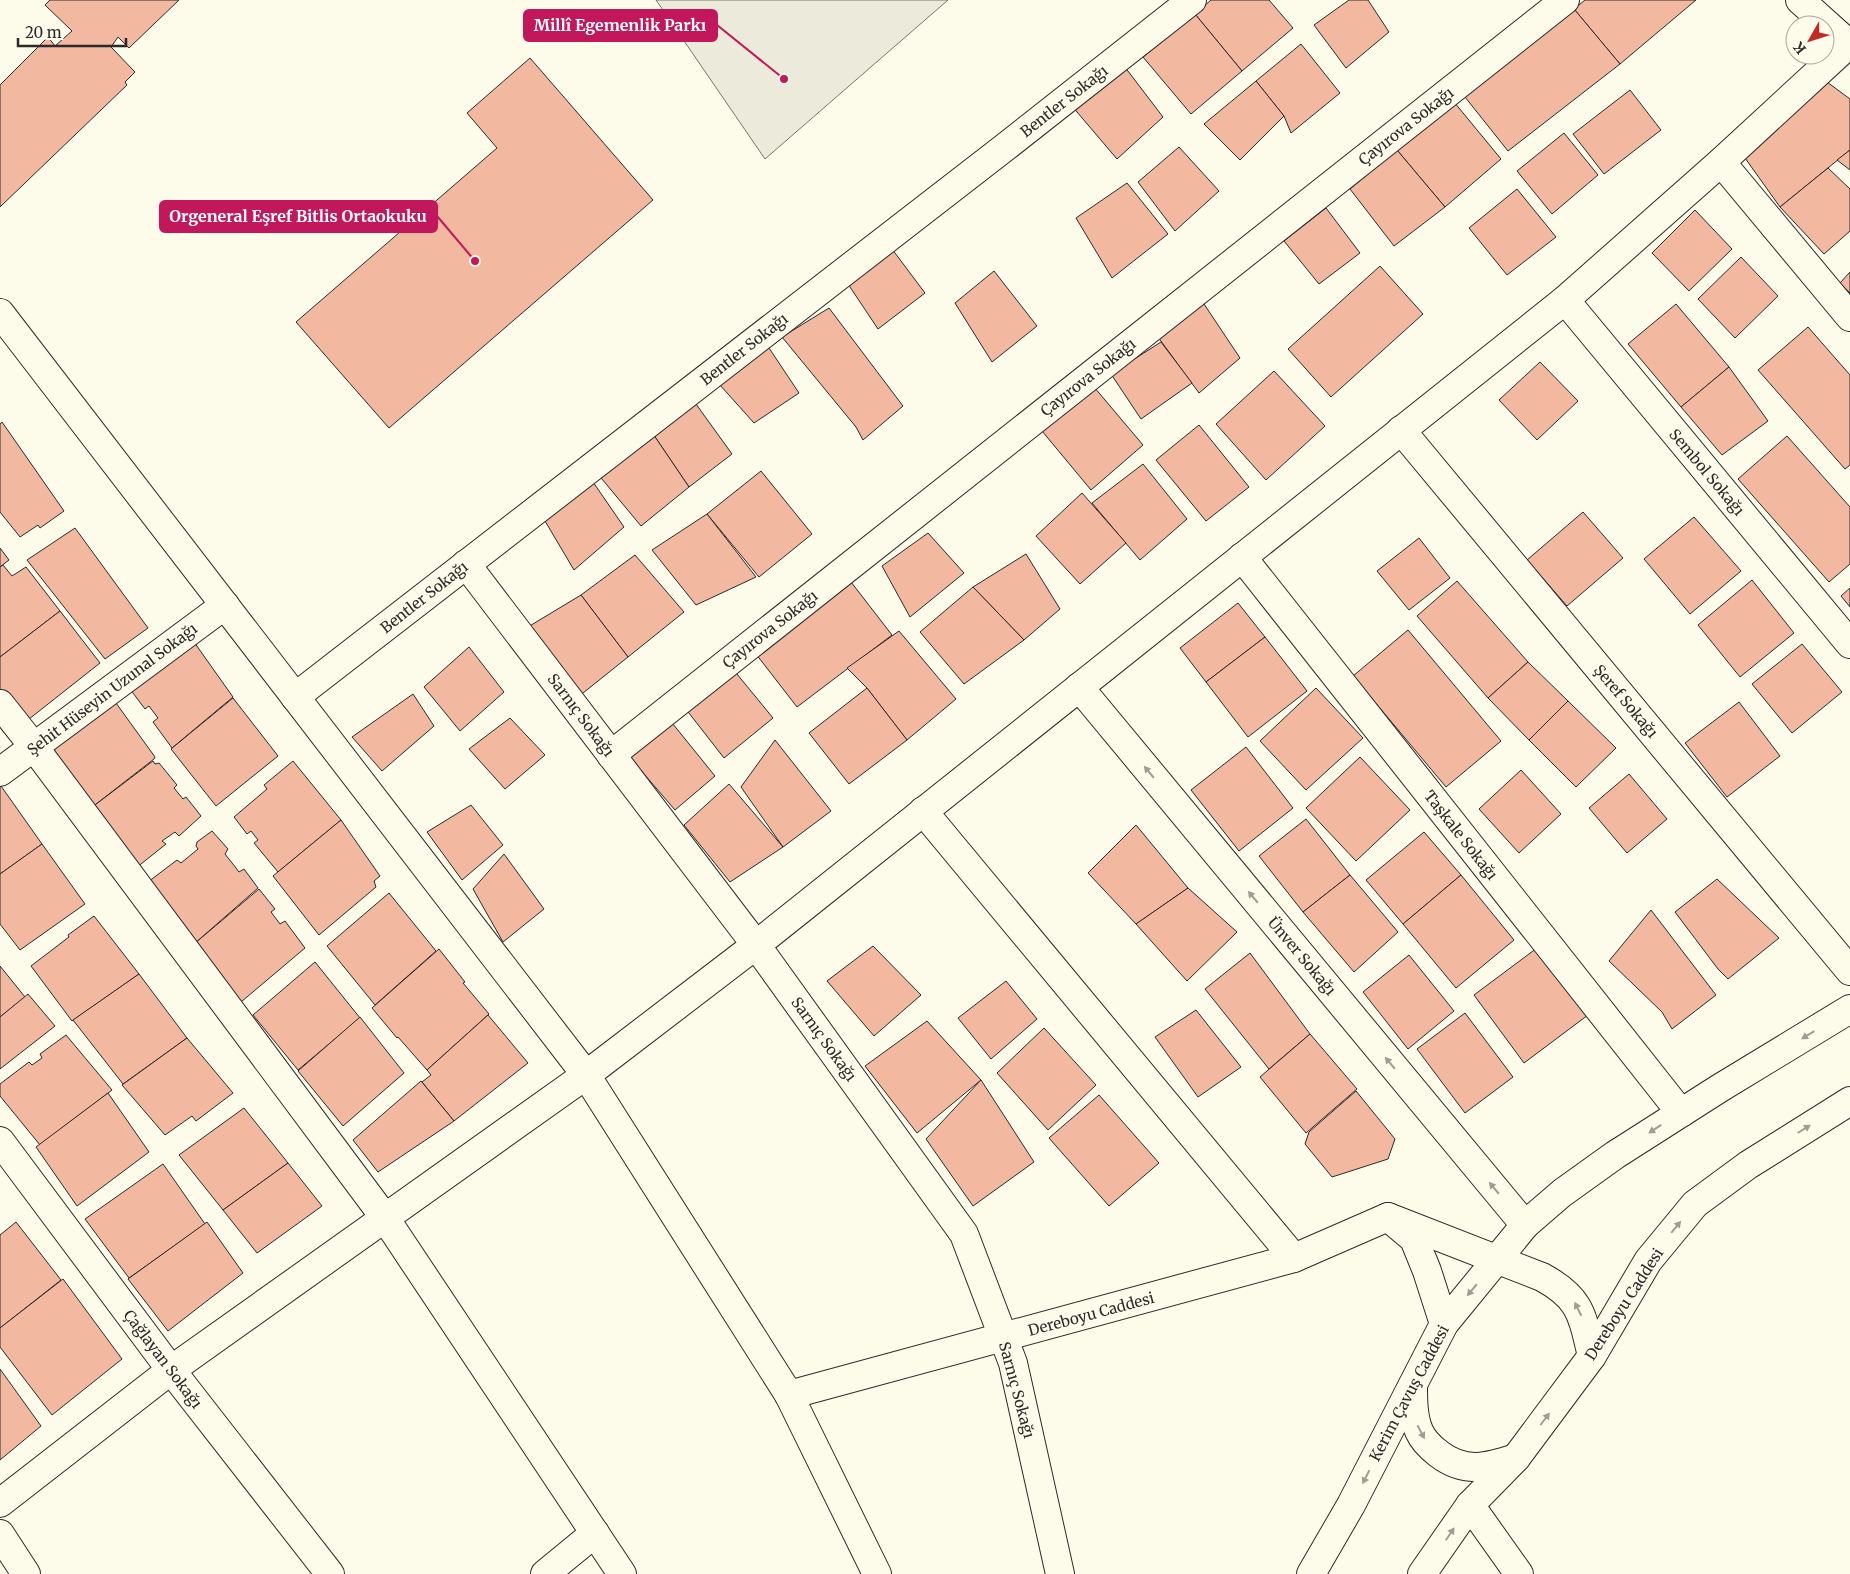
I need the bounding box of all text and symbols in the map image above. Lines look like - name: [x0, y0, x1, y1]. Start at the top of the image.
- callout: Millî Egemenlik Parkı: [524, 10, 717, 41]
- scale bar: [18, 15, 125, 47]
- text: Millî Egemenlik Parkı: [534, 15, 707, 35]
- north arrow: [1785, 15, 1835, 65]
- text: 20 m: [25, 23, 62, 42]
- text: K: [1789, 38, 1810, 58]
- street label: Bentler Sokağı: [1016, 61, 1112, 141]
- street label: Çayırova Sokağı: [1355, 83, 1457, 169]
- callout: Orgeneral Eşref Bitlis Ortaokuku: [160, 201, 437, 232]
- text: Orgeneral Eşref Bitlis Ortaokuku: [169, 206, 427, 226]
- street label: Bentler Sokağı: [696, 309, 792, 389]
- street label: Çayırova Sokağı: [1037, 334, 1139, 420]
- street label: Sembol Sokağı: [1665, 425, 1749, 519]
- street label: Bentler Sokağı: [376, 557, 472, 637]
- street label: Çayırova Sokağı: [719, 586, 821, 672]
- street label: Şehit Hüseyin Uzunal Sokağı: [23, 619, 201, 759]
- street label: Şeref Sokağı: [1590, 661, 1662, 742]
- street label: Sarnıç Sokağı: [544, 670, 618, 760]
- one-way arrow: [1143, 766, 1154, 779]
- street label: Taşkale Sokağı: [1420, 786, 1502, 884]
- one-way arrow: [1247, 891, 1258, 904]
- street label: Ünver Sokağı: [1264, 912, 1341, 999]
- street label: Sarnıç Sokağı: [787, 993, 861, 1085]
- one-way arrow: [1802, 1030, 1815, 1039]
- one-way arrow: [1384, 1057, 1396, 1069]
- one-way arrow: [1649, 1125, 1662, 1134]
- one-way arrow: [1798, 1125, 1811, 1134]
- one-way arrow: [1488, 1181, 1499, 1194]
- one-way arrow: [1670, 1221, 1681, 1234]
- street label: Dereboyu Caddesi: [1581, 1244, 1667, 1364]
- one-way arrow: [1466, 1283, 1477, 1296]
- street label: Dereboyu Caddesi: [1026, 1288, 1156, 1340]
- one-way arrow: [1574, 1302, 1582, 1316]
- street label: Çağlayan Sokağı: [120, 1306, 206, 1412]
- street label: Kerim Çavuş Caddesi: [1365, 1322, 1453, 1464]
- street label: Sarnıç Sokağı: [995, 1340, 1039, 1440]
- one-way arrow: [1540, 1412, 1550, 1426]
- one-way arrow: [1417, 1425, 1425, 1439]
- one-way arrow: [1362, 1469, 1370, 1484]
- one-way arrow: [1445, 1527, 1455, 1541]

